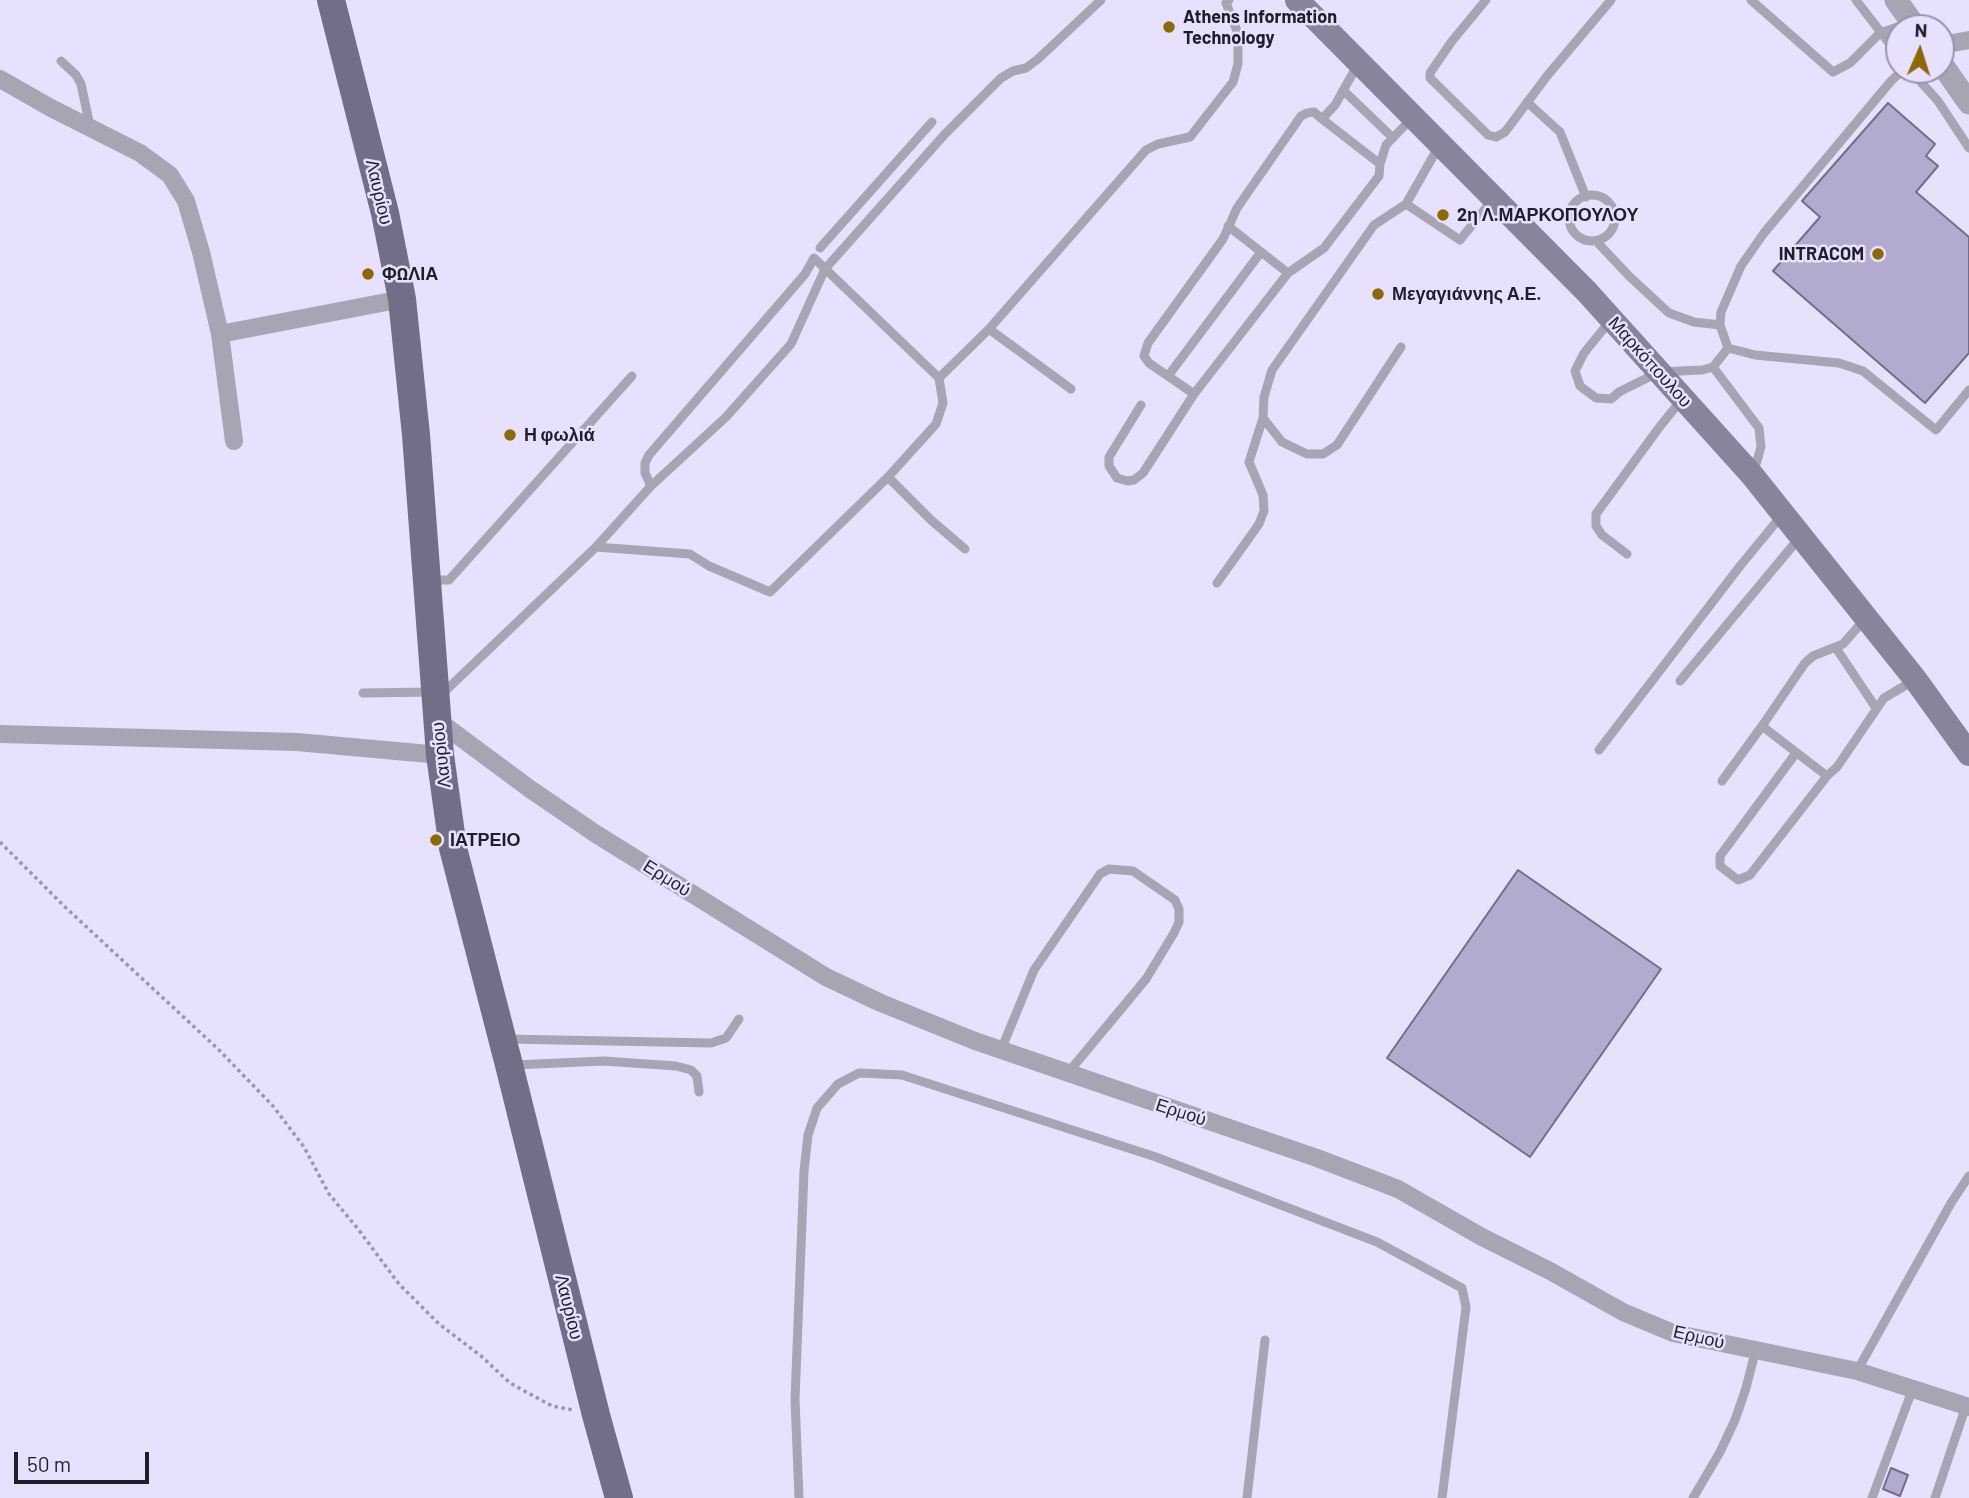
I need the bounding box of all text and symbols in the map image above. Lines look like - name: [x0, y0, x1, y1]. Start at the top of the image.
- place label: Athens Information Technology: [1183, 6, 1337, 48]
- north arrow: [1885, 14, 1955, 84]
- text: N: [1914, 18, 1928, 41]
- marker: Athens Information Technology: [1161, 19, 1177, 35]
- street label: Λαυρίου: [361, 157, 397, 227]
- place label: 2η Λ.ΜΑΡΚΟΠΟΥΛΟΥ: [1457, 204, 1639, 226]
- marker: 2η Λ.ΜΑΡΚΟΠΟΥΛΟΥ: [1435, 207, 1451, 223]
- place label: INTRACOM: [1779, 243, 1864, 265]
- marker: INTRACOM: [1870, 246, 1886, 262]
- place label: ΦΩΛΙΑ: [382, 263, 438, 285]
- marker: ΦΩΛΙΑ: [360, 266, 376, 282]
- place label: Μεγαγιάννης Α.Ε.: [1392, 283, 1541, 305]
- marker: Μεγαγιάννης Α.Ε.: [1370, 286, 1386, 302]
- street label: Μαρκόπουλου: [1604, 312, 1696, 412]
- place label: Η φωλιά: [524, 424, 595, 446]
- marker: Η φωλιά: [502, 427, 518, 443]
- street label: Λαυρίου: [427, 721, 455, 789]
- place label: ΙΑΤΡΕΙΟ: [450, 829, 521, 851]
- marker: ΙΑΤΡΕΙΟ: [428, 832, 444, 848]
- street label: Ερμού: [639, 855, 695, 901]
- street label: Ερμού: [1153, 1094, 1209, 1130]
- street label: Λαυρίου: [550, 1272, 588, 1342]
- street label: Ερμού: [1671, 1321, 1727, 1353]
- scale bar: [18, 1438, 152, 1482]
- text: 50 m: [27, 1451, 71, 1476]

